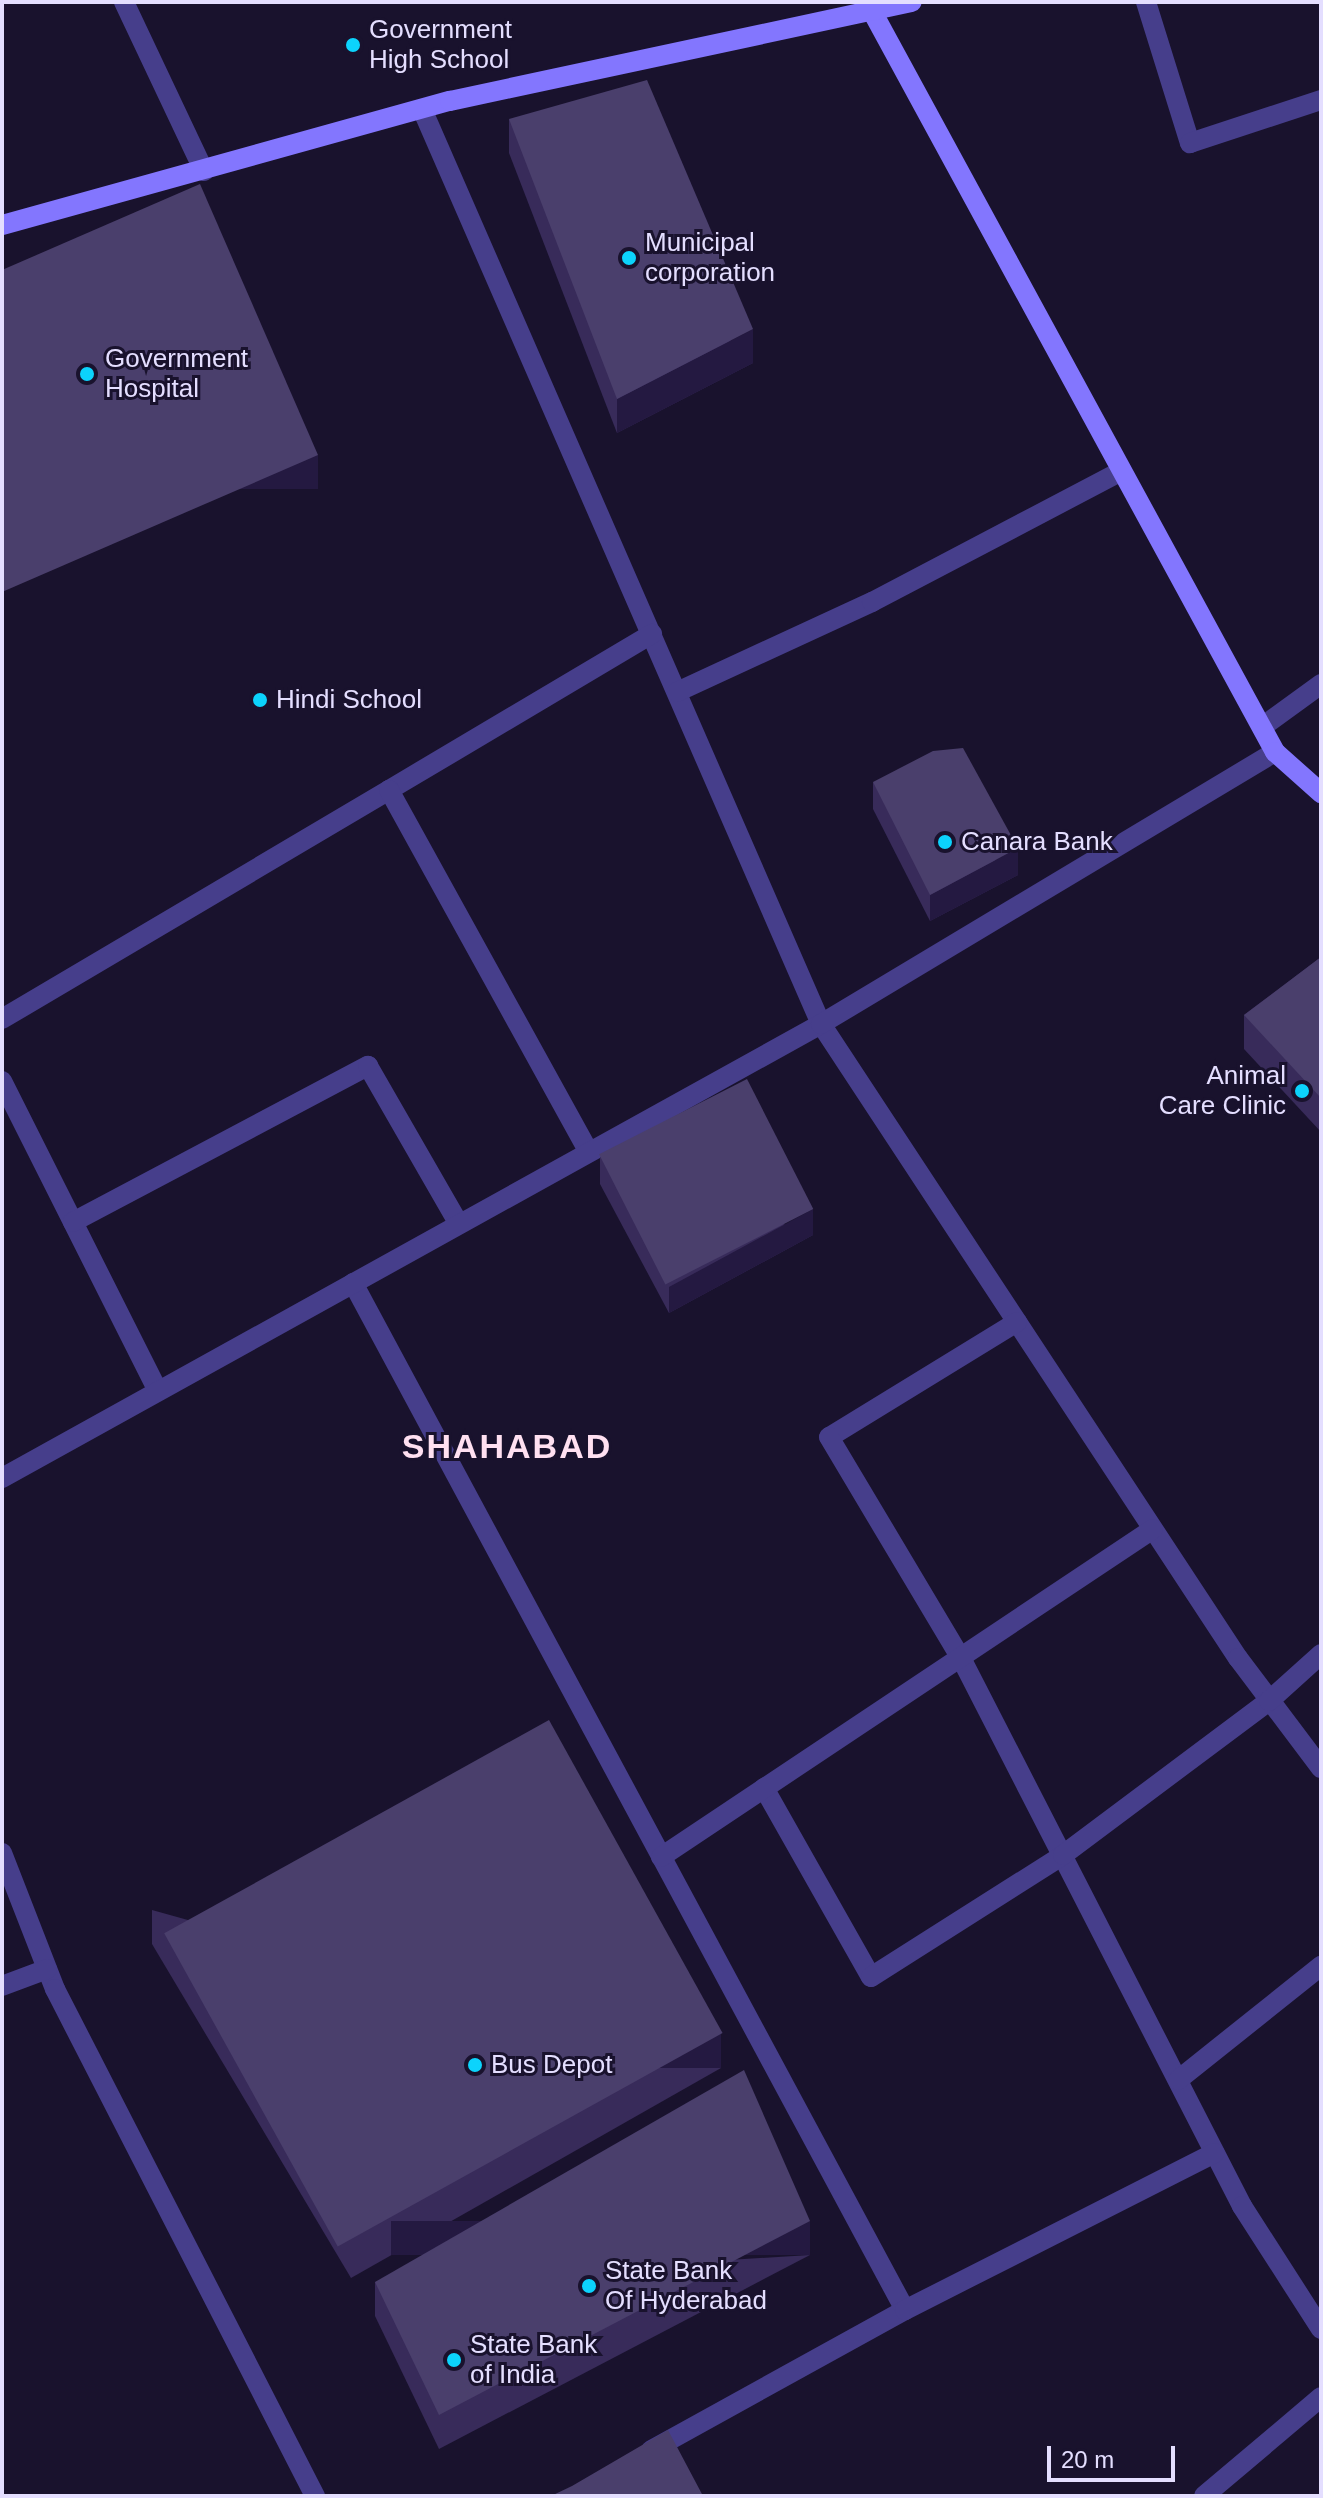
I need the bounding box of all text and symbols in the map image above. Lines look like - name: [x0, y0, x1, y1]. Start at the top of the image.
- place label: Government High School: [369, 14, 512, 76]
- marker: Government High School: [344, 36, 362, 54]
- place label: Municipal corporation: [645, 227, 775, 288]
- marker: Municipal corporation: [620, 249, 638, 267]
- place label: Government Hospital: [105, 343, 248, 404]
- marker: Government Hospital: [76, 363, 98, 385]
- place label: Hindi School: [276, 684, 422, 716]
- marker: Hindi School: [251, 691, 269, 709]
- place label: Canara Bank: [961, 826, 1113, 858]
- marker: Canara Bank: [936, 833, 954, 851]
- place label: Animal Care Clinic: [1159, 1060, 1286, 1122]
- marker: Animal Care Clinic: [1293, 1082, 1311, 1100]
- district label: SHAHABAD: [402, 1427, 612, 1467]
- place label: Bus Depot: [491, 2049, 612, 2081]
- marker: Bus Depot: [466, 2056, 484, 2074]
- place label: State Bank Of Hyderabad: [605, 2255, 767, 2316]
- marker: State Bank Of Hyderabad: [580, 2277, 598, 2295]
- place label: State Bank of India: [470, 2329, 597, 2390]
- marker: State Bank of India: [445, 2351, 463, 2369]
- scale bar: [1051, 2430, 1179, 2480]
- text: 20 m: [1061, 2446, 1114, 2473]

